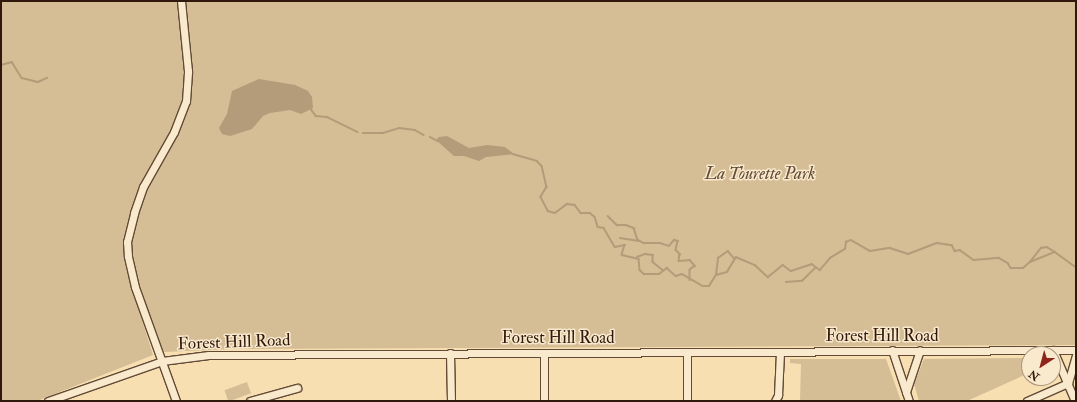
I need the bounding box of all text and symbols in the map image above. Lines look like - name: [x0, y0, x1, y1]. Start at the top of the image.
- park label: La Tourette Park: [705, 164, 815, 184]
- street label: Forest Hill Road: [825, 326, 939, 346]
- street label: Forest Hill Road: [501, 328, 615, 348]
- street label: Forest Hill Road: [177, 330, 291, 354]
- north arrow: [1021, 346, 1061, 386]
- text: N: [1026, 367, 1042, 383]

